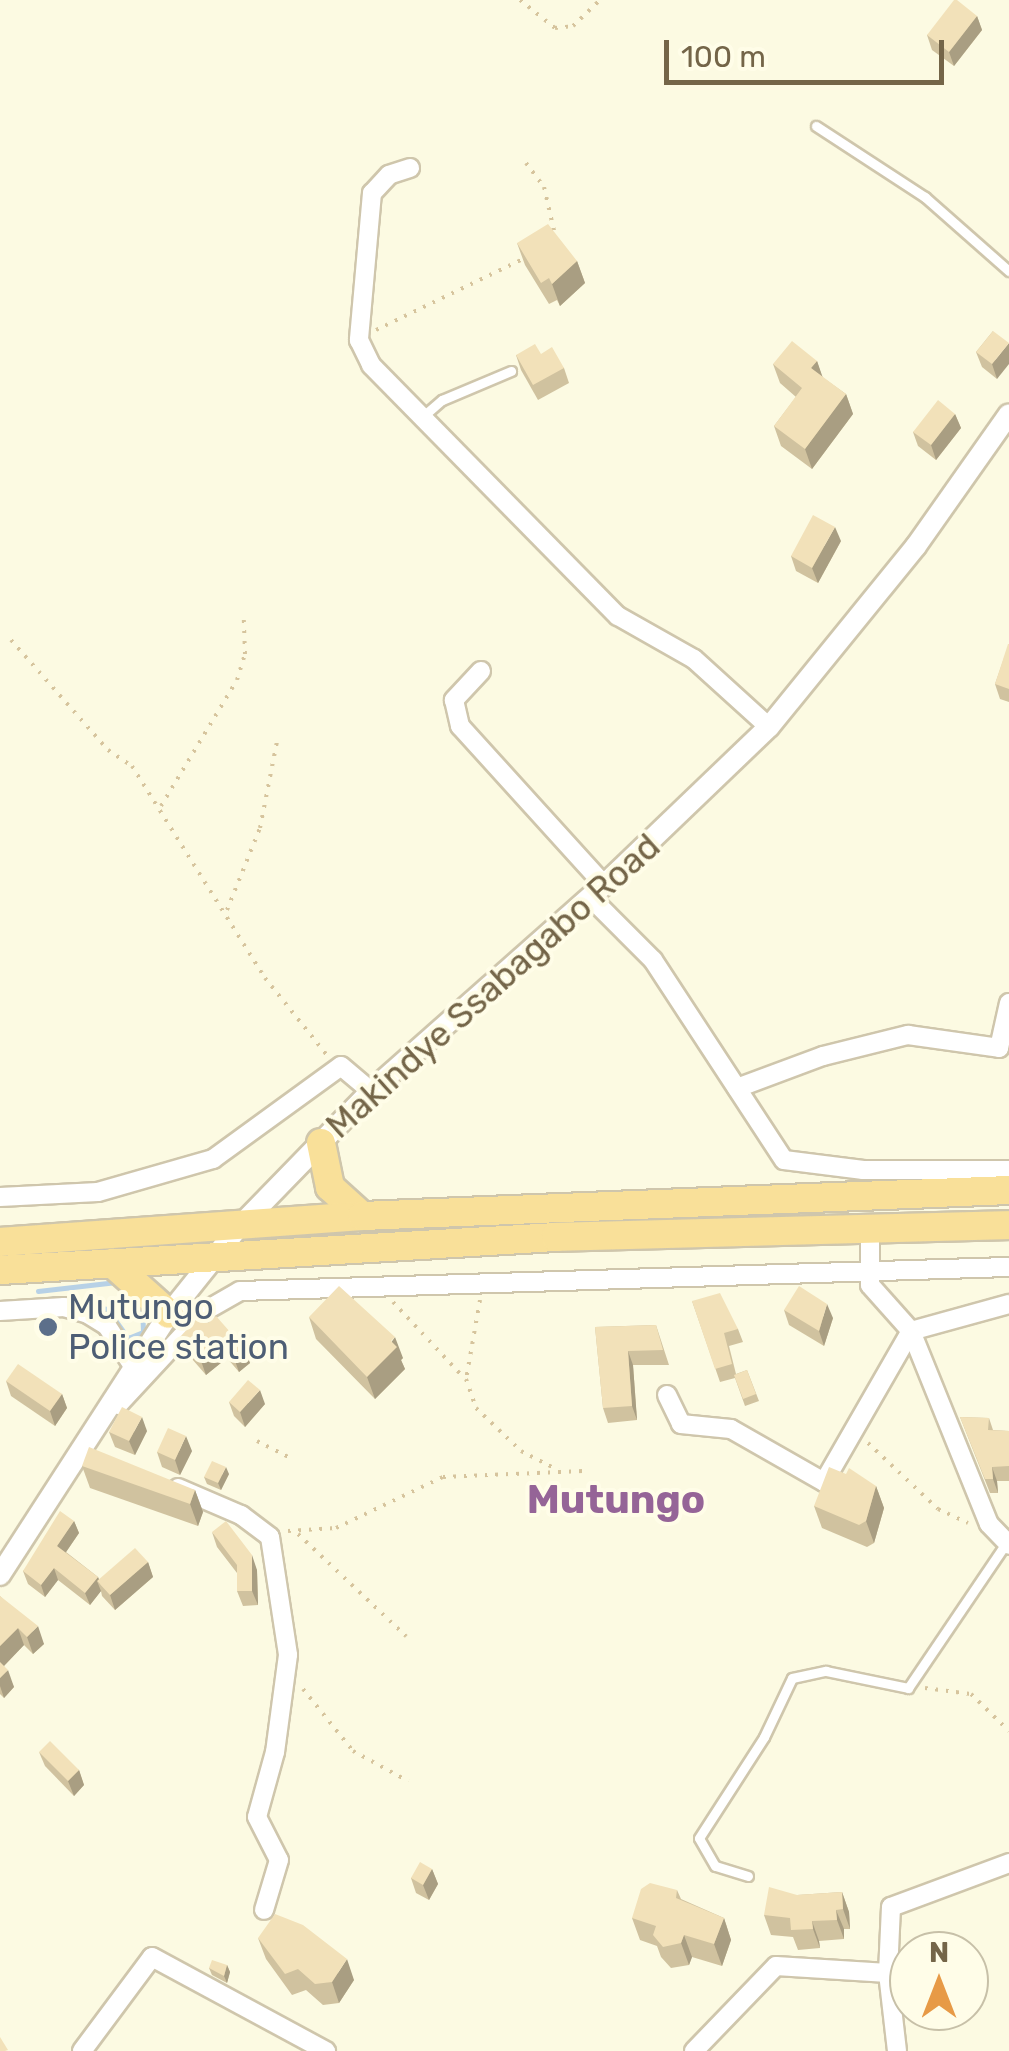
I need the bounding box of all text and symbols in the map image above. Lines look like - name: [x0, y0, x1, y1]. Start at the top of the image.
- scale bar: [669, 20, 949, 82]
- text: 100 m: [681, 39, 766, 75]
- street label: Makindye Ssabagabo Road: [318, 825, 668, 1147]
- place label: Mutungo Police station: [68, 1286, 289, 1368]
- marker: Mutungo Police station: [37, 1316, 59, 1338]
- district label: Mutungo: [527, 1476, 705, 1524]
- north arrow: [889, 1931, 989, 2031]
- text: N: [929, 1936, 949, 1969]

